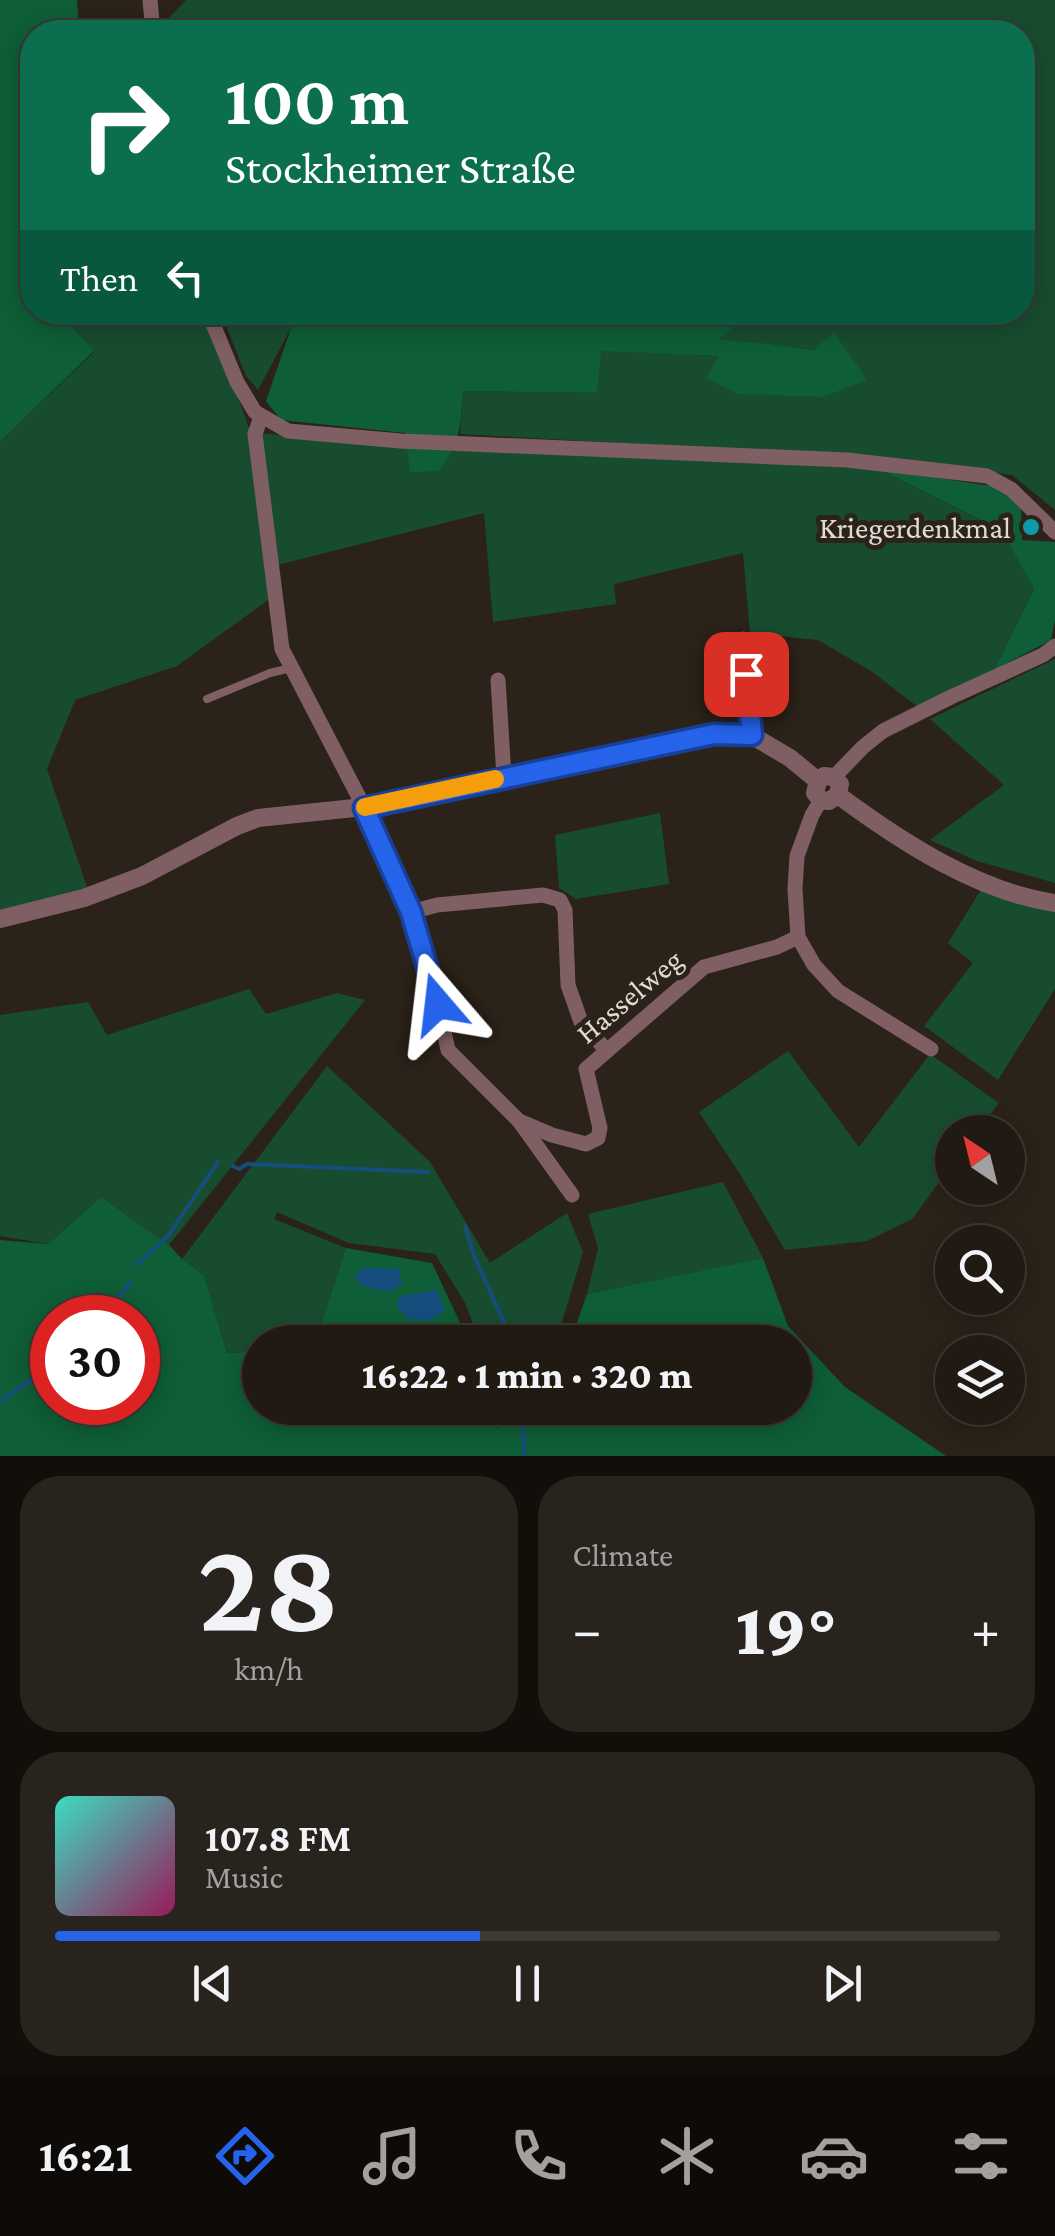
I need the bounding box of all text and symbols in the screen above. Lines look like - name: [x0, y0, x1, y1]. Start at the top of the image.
- icon: right: [60, 60, 190, 190]
- text: 100 m: [225, 61, 409, 139]
- text: Stockheimer Straße: [225, 143, 576, 193]
- icon: left: [158, 250, 213, 305]
- text: Then: [60, 257, 138, 299]
- place label: Kriegerdenkmal: [819, 511, 1011, 545]
- marker: Kriegerdenkmal: [1020, 516, 1042, 538]
- pin: [704, 632, 789, 717]
- icon: arrive: [719, 647, 774, 702]
- street label: Hasselweg: [569, 942, 689, 1050]
- position arrow: [386, 952, 490, 1056]
- north arrow: [935, 1115, 1025, 1205]
- map controls: [935, 1115, 1025, 1425]
- button: search: [935, 1225, 1025, 1315]
- speed limit sign: 30: [30, 1295, 160, 1425]
- button: layers: [935, 1335, 1025, 1425]
- text: 16:22 · 1 min · 320 m: [362, 1354, 692, 1396]
- text: 28: [198, 1513, 340, 1658]
- text: Climate: [573, 1537, 673, 1573]
- text: 19°: [735, 1587, 837, 1670]
- text: −: [573, 1599, 602, 1660]
- text: +: [971, 1599, 1000, 1660]
- text: km/h: [234, 1651, 303, 1687]
- text: 107.8 FM: [205, 1817, 351, 1859]
- text: Music: [205, 1859, 283, 1895]
- icon: previous: [185, 1956, 240, 2011]
- icon: pause: [500, 1956, 555, 2011]
- icon: next: [815, 1956, 870, 2011]
- icon: directions: [210, 2121, 280, 2191]
- icon: music: [357, 2121, 427, 2191]
- icon: phone: [504, 2121, 574, 2191]
- icon: climate: [652, 2121, 722, 2191]
- icon: car: [799, 2121, 869, 2191]
- icon: filters: [946, 2121, 1016, 2191]
- text: 16:21: [39, 2131, 132, 2181]

